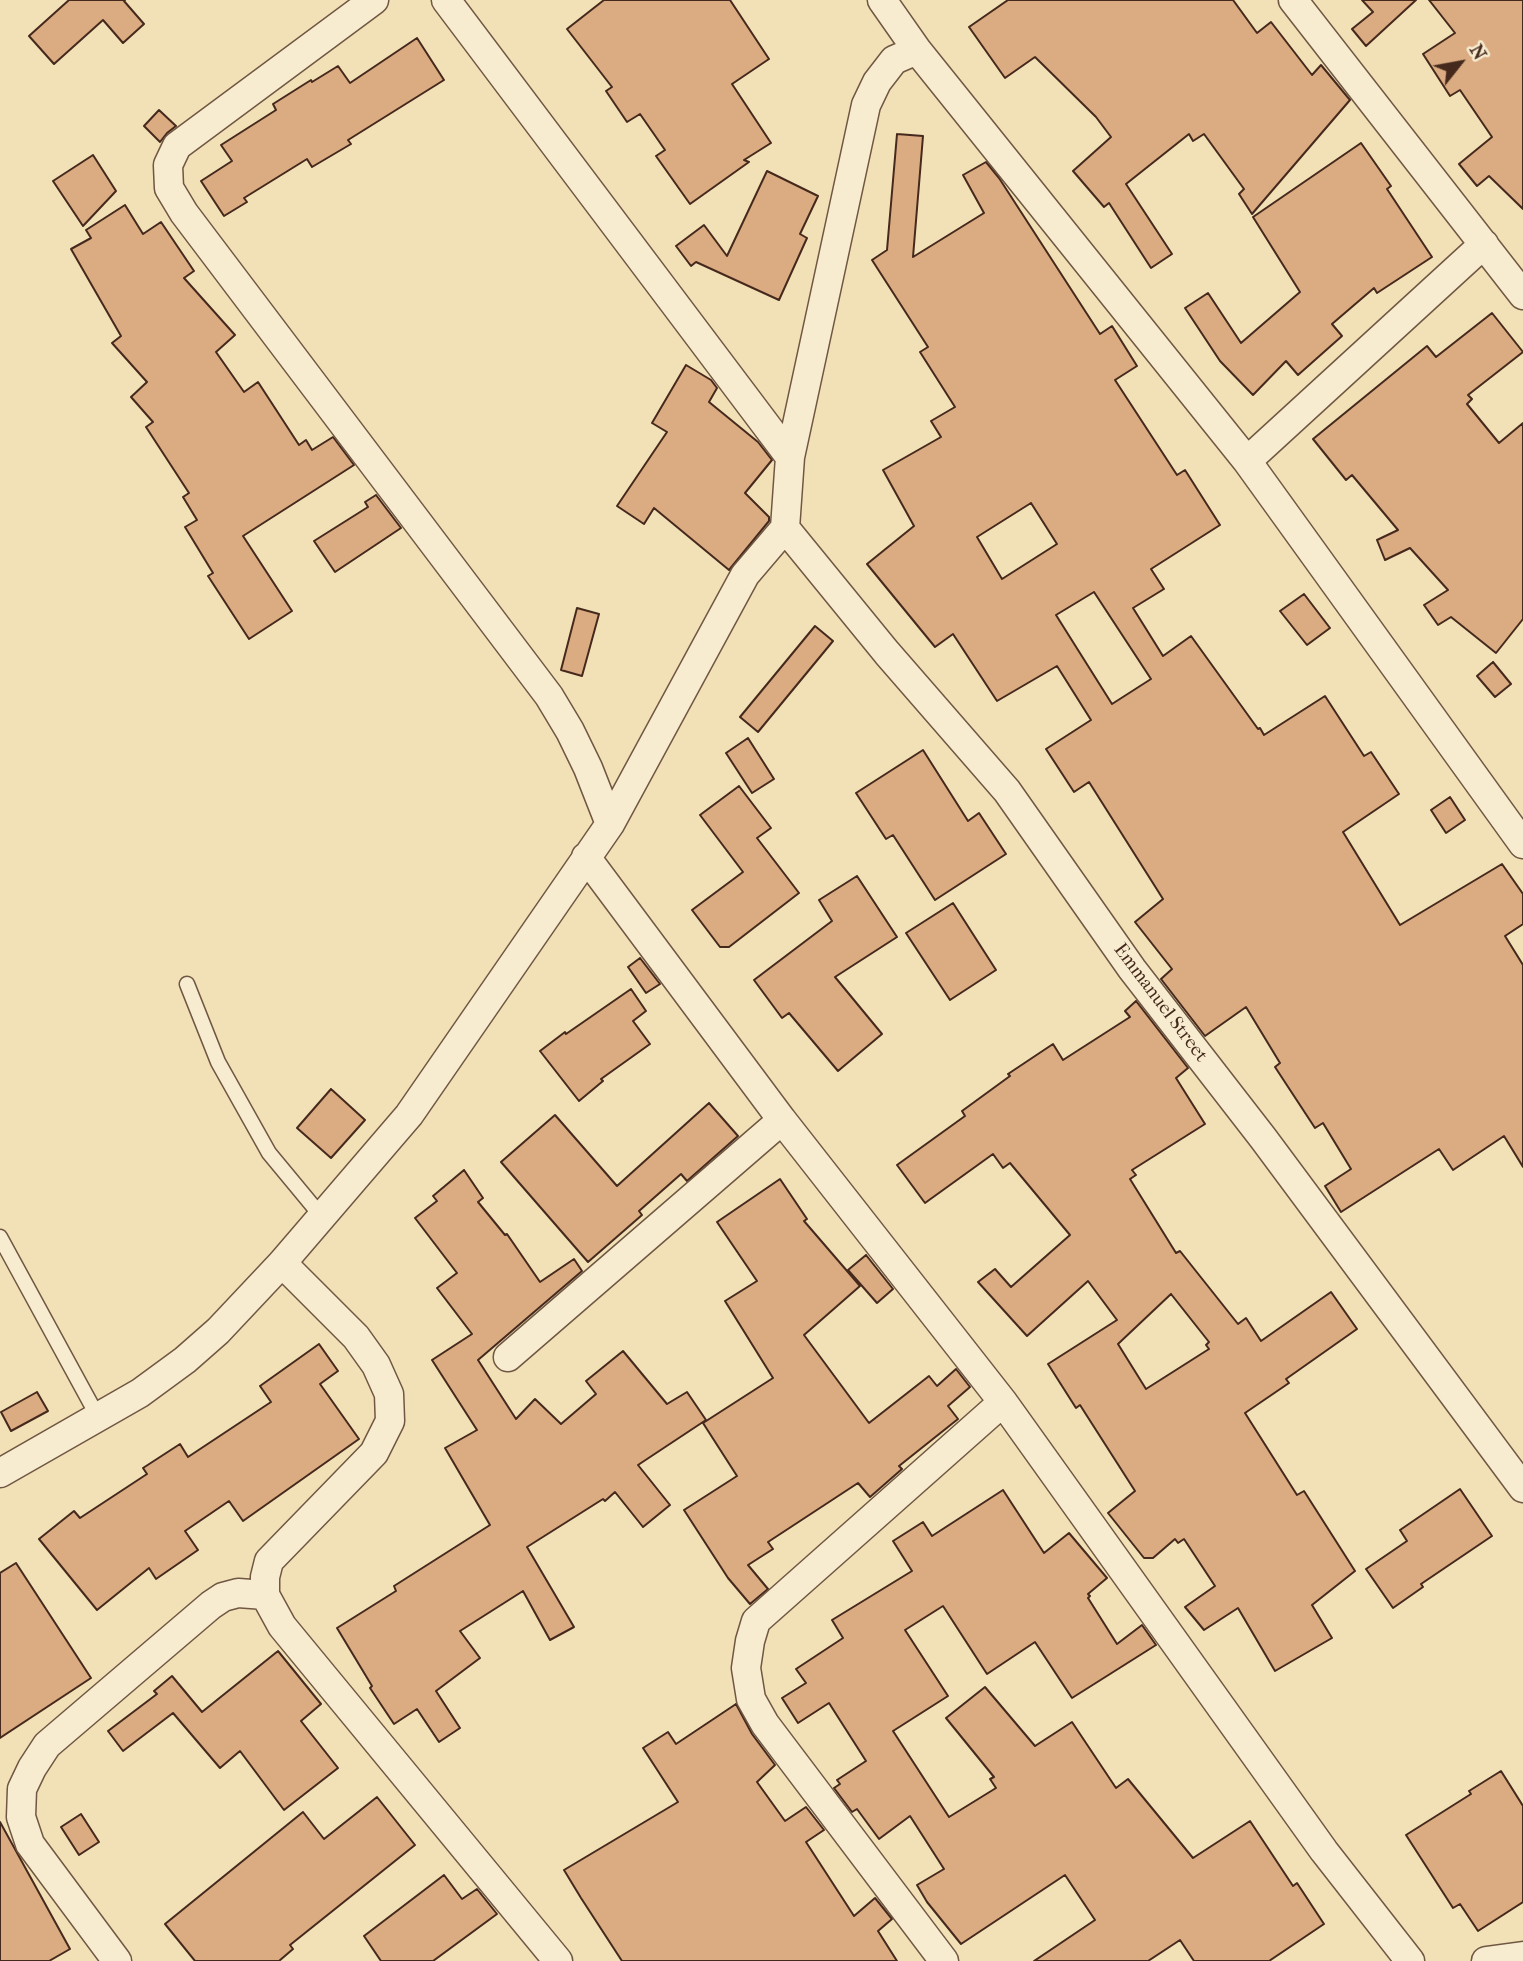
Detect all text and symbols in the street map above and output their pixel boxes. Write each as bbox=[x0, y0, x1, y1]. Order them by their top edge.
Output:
north arrow bbox=[1425, 28, 1495, 98]
text: N bbox=[1465, 40, 1491, 64]
street label: Emmanuel Street bbox=[1108, 939, 1212, 1067]

